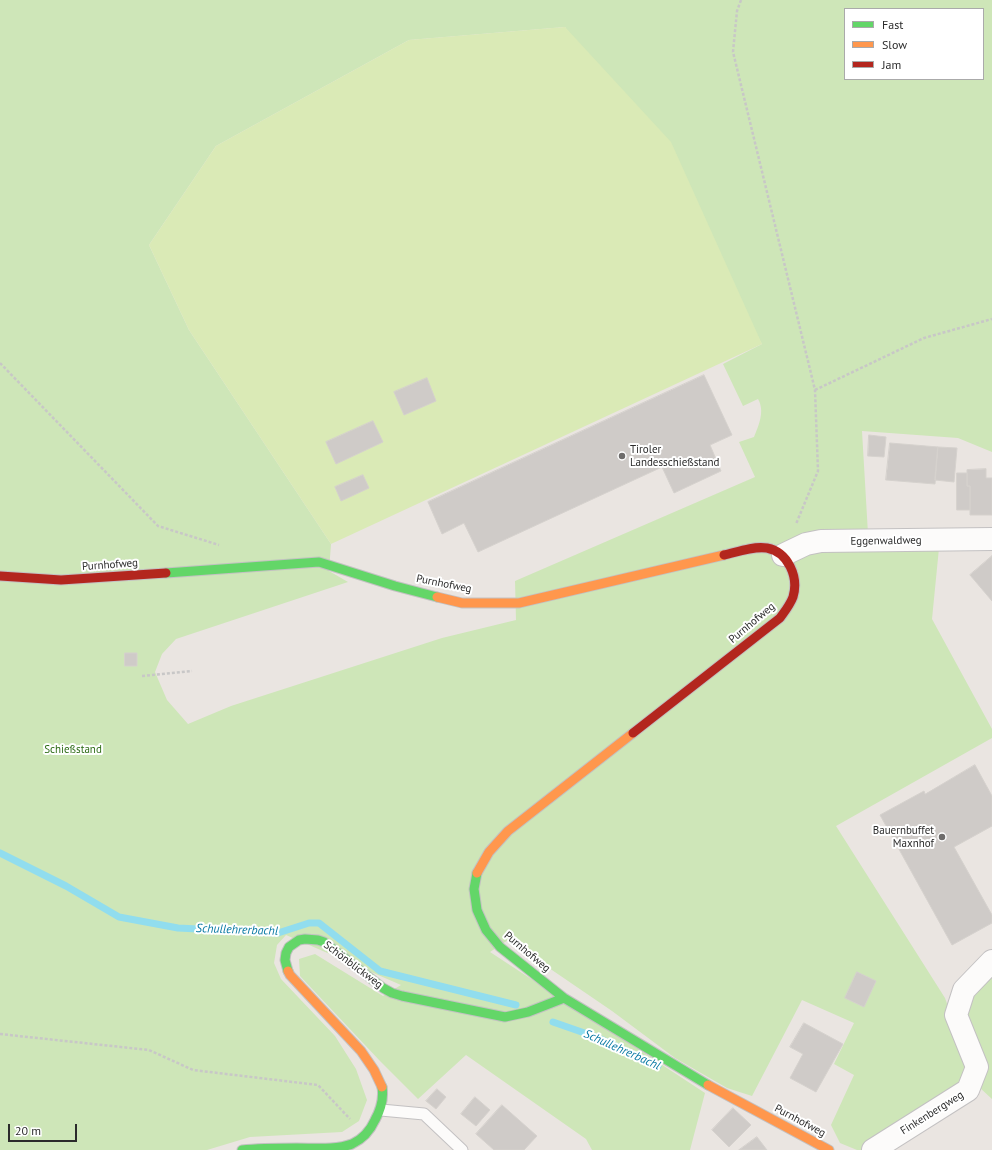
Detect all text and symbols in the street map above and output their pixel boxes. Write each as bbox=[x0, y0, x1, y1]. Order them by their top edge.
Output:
legend bbox=[844, 8, 984, 80]
text: Fast bbox=[882, 17, 903, 32]
text: Slow bbox=[882, 37, 907, 52]
text: Jam bbox=[882, 57, 901, 72]
place label: Tiroler Landesschießstand bbox=[630, 443, 719, 469]
marker: Tiroler Landesschießstand bbox=[617, 451, 627, 461]
street label: Eggenwaldweg bbox=[850, 534, 922, 548]
street label: Purnhofweg bbox=[82, 556, 138, 574]
street label: Purnhofweg bbox=[415, 572, 473, 596]
street label: Purnhofweg bbox=[726, 600, 778, 646]
park label: Schießstand bbox=[44, 743, 102, 757]
place label: Bauernbuffet Maxnhof bbox=[873, 824, 934, 850]
marker: Bauernbuffet Maxnhof bbox=[937, 832, 947, 842]
water label: Schullehrerbachl bbox=[196, 921, 278, 939]
street label: Purnhofweg bbox=[501, 929, 553, 975]
street label: Schönblickweg bbox=[321, 939, 385, 991]
water label: Schullehrerbachl bbox=[582, 1027, 662, 1073]
street label: Finkenbergweg bbox=[898, 1088, 966, 1138]
street label: Purnhofweg bbox=[772, 1102, 828, 1140]
scale bar bbox=[10, 1116, 79, 1142]
text: 20 m bbox=[15, 1123, 41, 1138]

